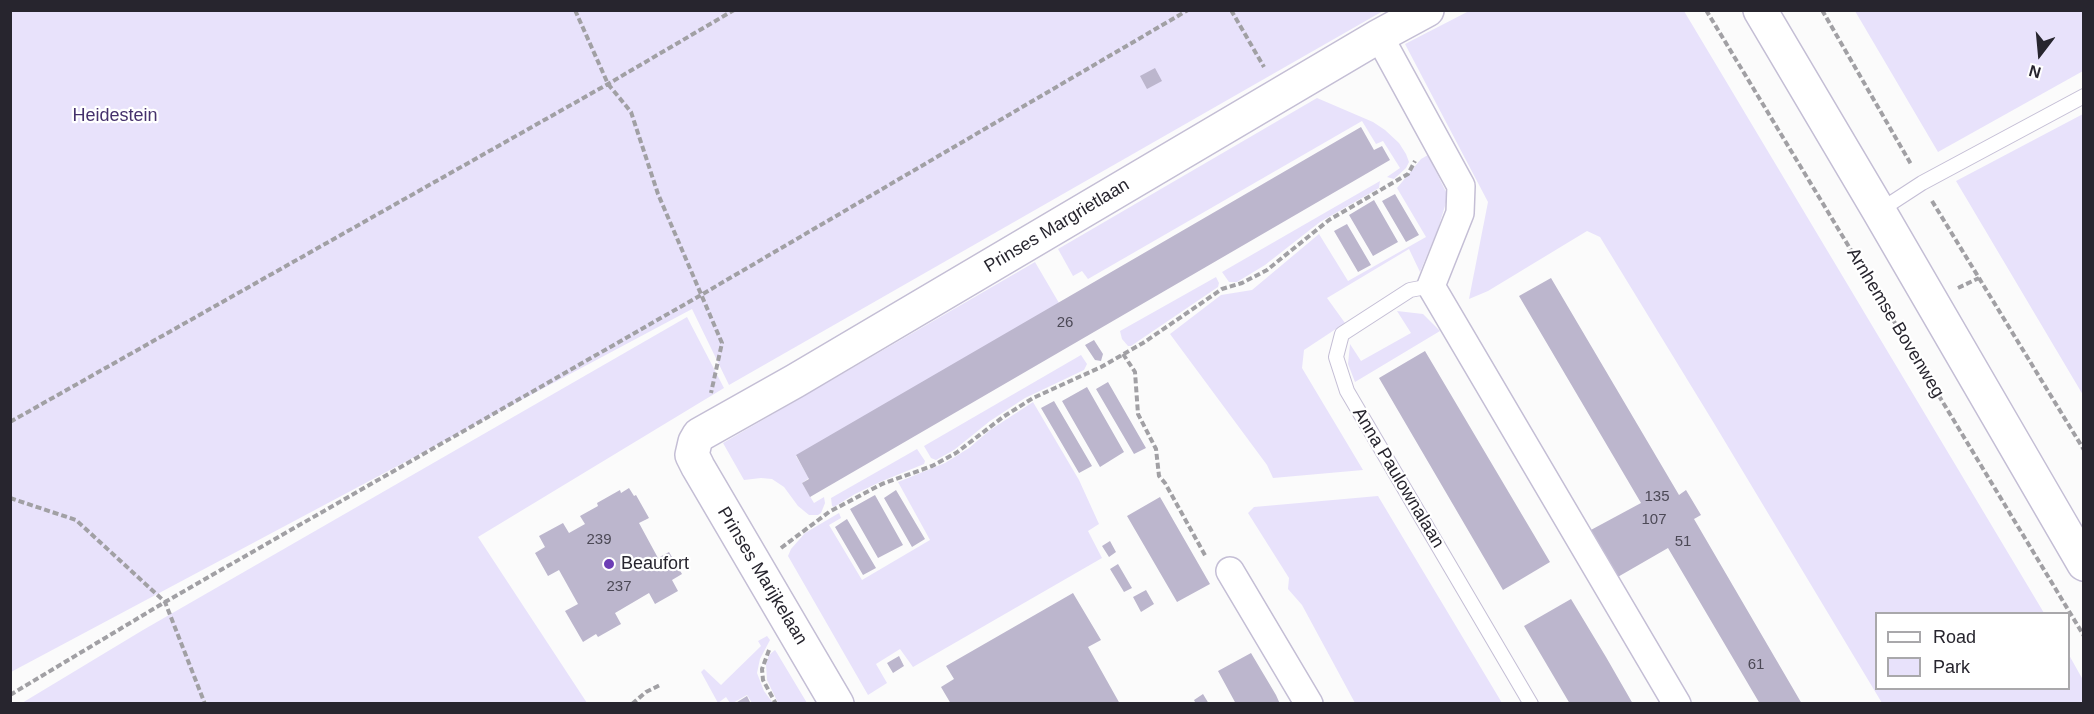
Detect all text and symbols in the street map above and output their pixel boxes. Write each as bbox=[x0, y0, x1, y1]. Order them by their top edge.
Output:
north arrow bbox=[2010, 24, 2070, 84]
text: N bbox=[2027, 62, 2043, 82]
park label: Heidestein bbox=[72, 105, 158, 127]
street label: Prinses Margrietlaan bbox=[981, 174, 1133, 278]
street label: Arnhemse Bovenweg bbox=[1842, 244, 1948, 402]
house number: 26 bbox=[1057, 314, 1073, 332]
street label: Anna Paulownalaan bbox=[1348, 404, 1448, 552]
house number: 135 bbox=[1644, 488, 1670, 506]
street label: Prinses Marijkelaan bbox=[712, 503, 812, 649]
house number: 107 bbox=[1641, 511, 1667, 529]
house number: 239 bbox=[586, 531, 612, 549]
house number: 51 bbox=[1675, 533, 1691, 551]
place label: Beaufort bbox=[621, 553, 689, 575]
marker: Beaufort bbox=[602, 557, 616, 571]
house number: 237 bbox=[606, 578, 632, 596]
legend bbox=[1875, 612, 2070, 690]
text: Road bbox=[1933, 627, 1976, 647]
house number: 61 bbox=[1748, 656, 1764, 674]
text: Park bbox=[1933, 657, 1970, 677]

